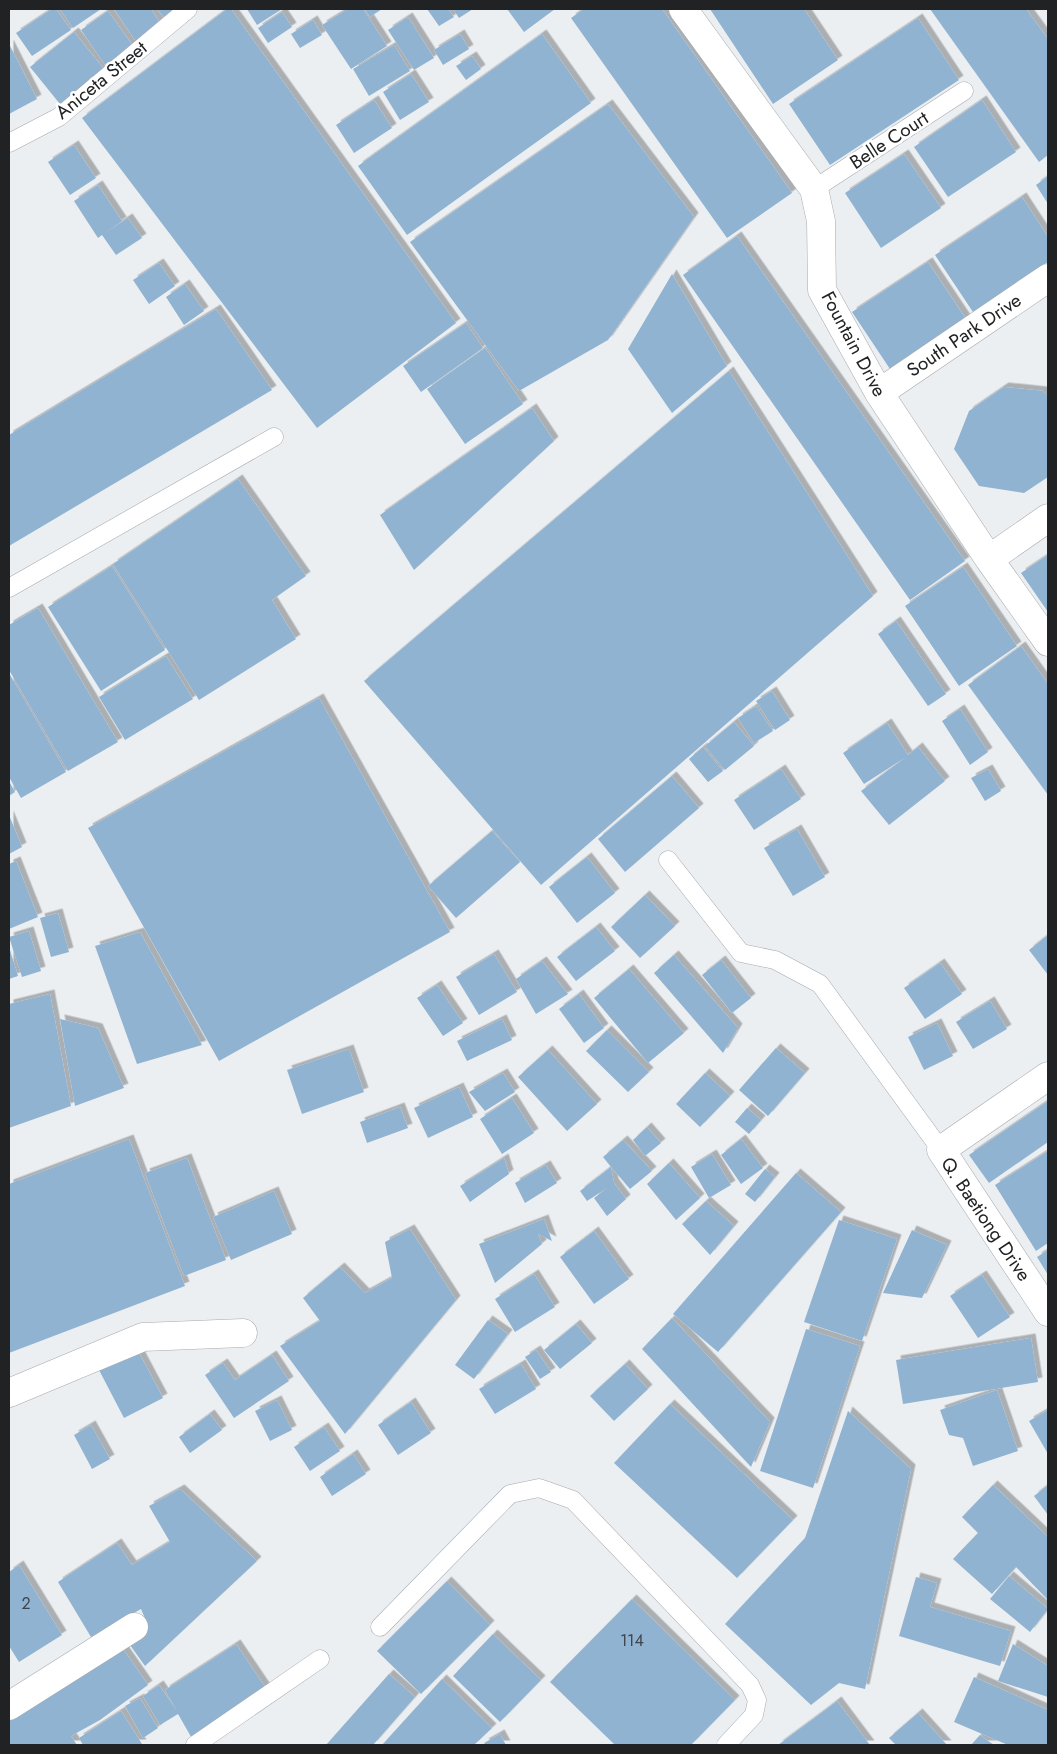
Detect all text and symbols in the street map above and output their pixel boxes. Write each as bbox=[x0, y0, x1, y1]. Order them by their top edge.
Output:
street label: Aniceta Street bbox=[49, 34, 153, 125]
street label: Belle Court bbox=[844, 104, 934, 176]
street label: Fountain Drive bbox=[815, 287, 893, 402]
street label: South Park Drive bbox=[901, 287, 1027, 383]
street label: Q. Baetiong Drive bbox=[934, 1152, 1038, 1287]
house number: 2 bbox=[21, 1592, 31, 1615]
house number: 114 bbox=[620, 1629, 644, 1652]

